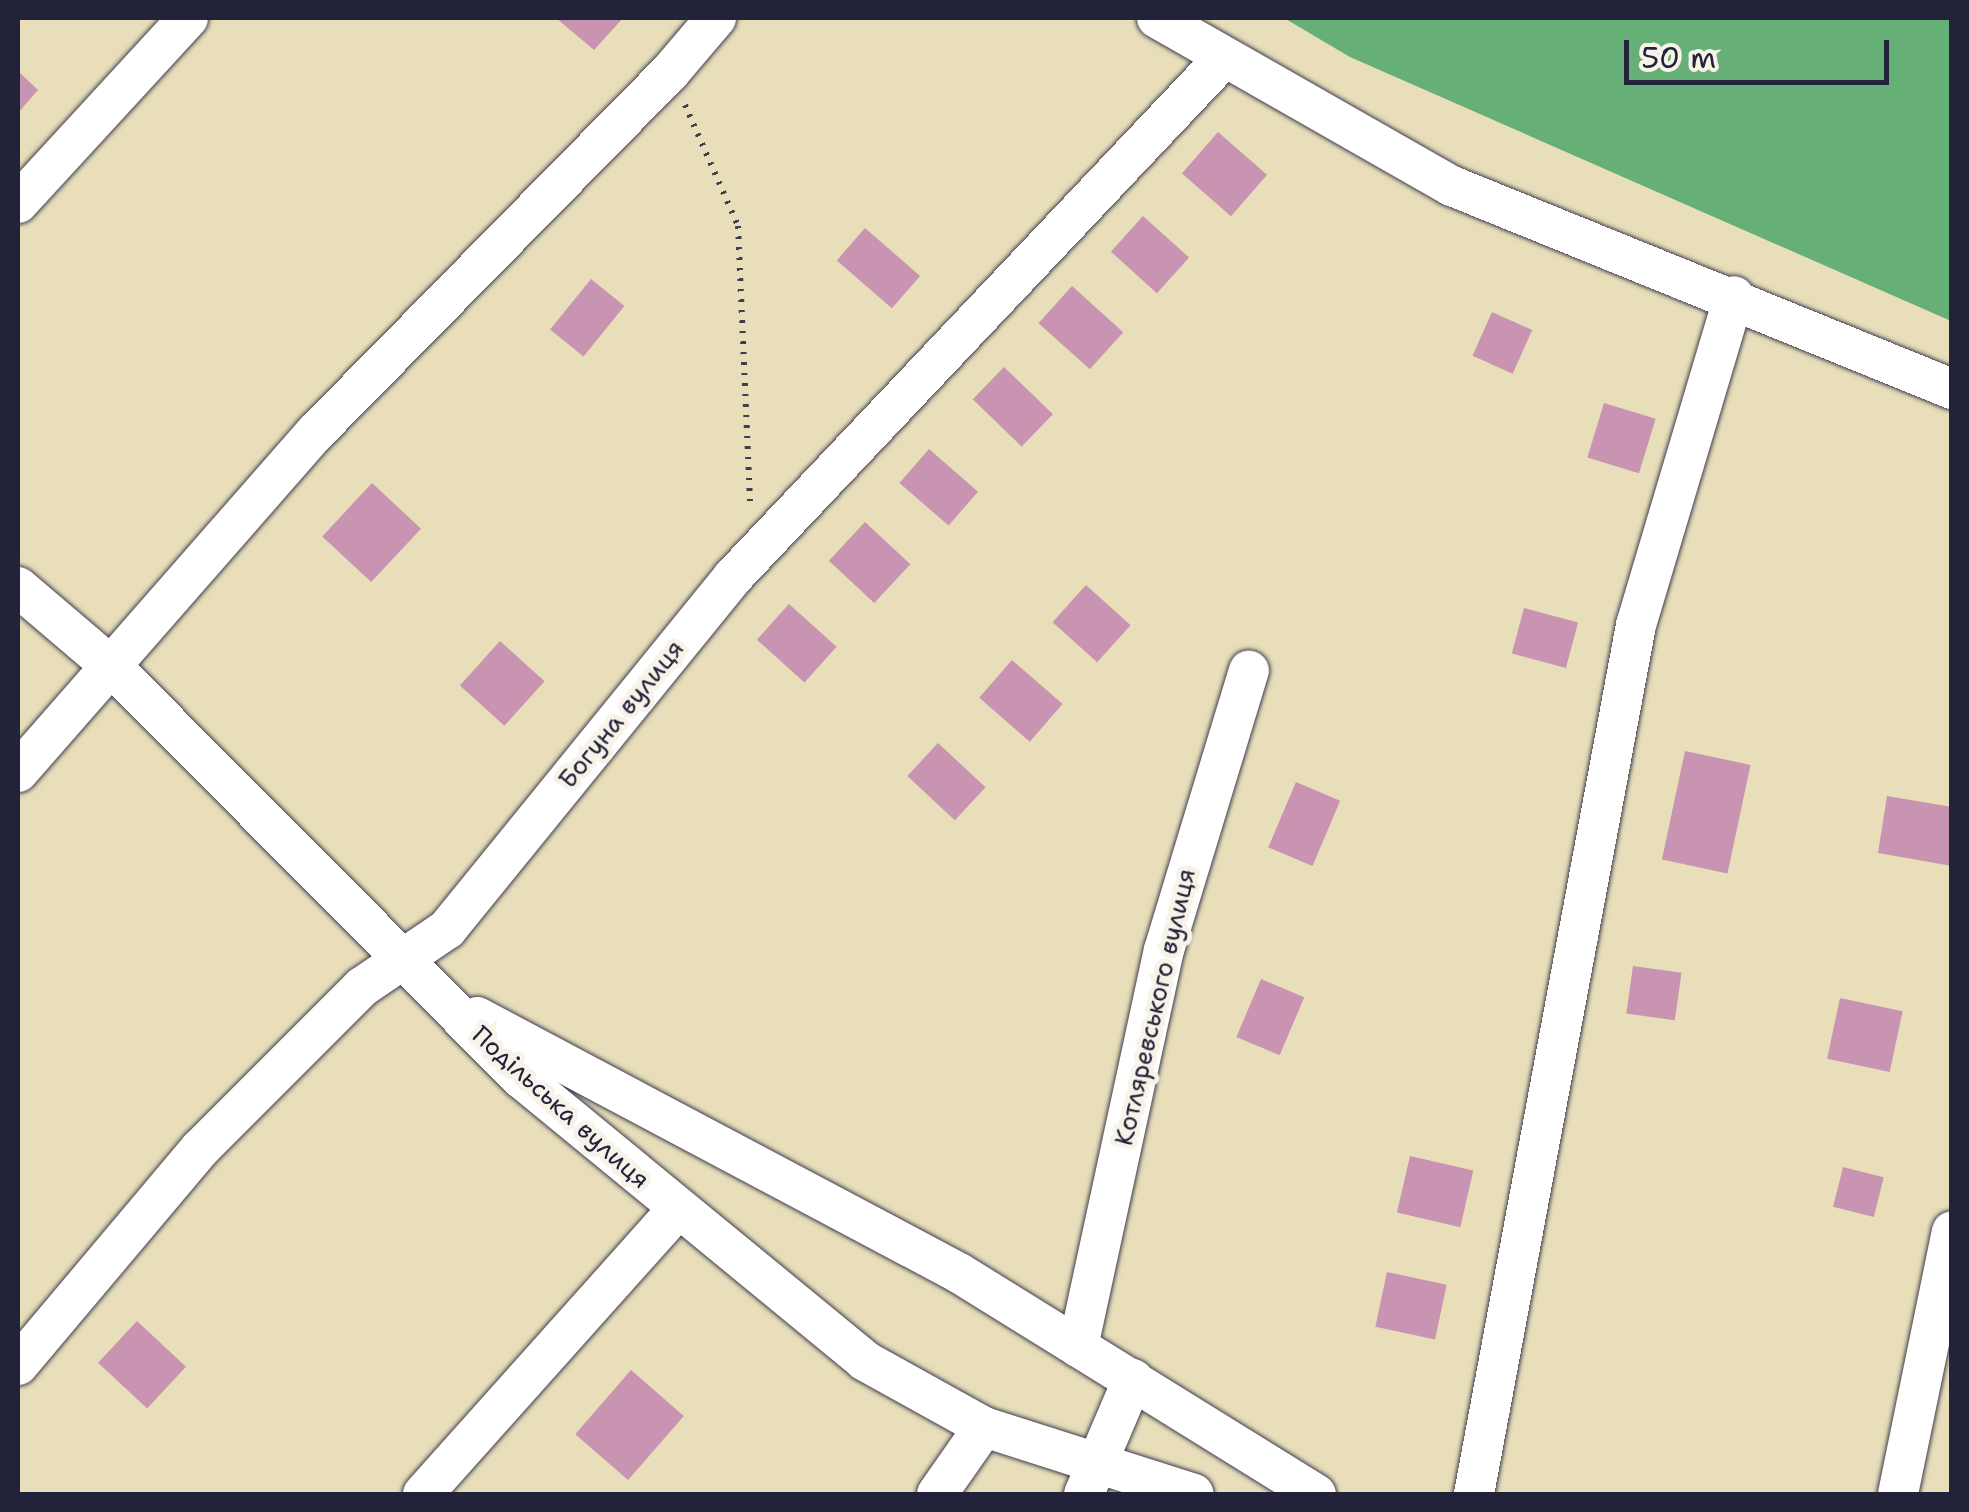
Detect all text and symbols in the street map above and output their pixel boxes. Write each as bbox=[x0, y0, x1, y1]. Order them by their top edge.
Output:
scale bar bbox=[1629, 20, 1894, 82]
text: 50 m bbox=[1641, 37, 1716, 78]
street label: Богуна вулиця bbox=[552, 634, 690, 794]
street label: Котляревського вулиця bbox=[1109, 866, 1201, 1148]
street label: Подільська вулиця bbox=[466, 1019, 656, 1195]

